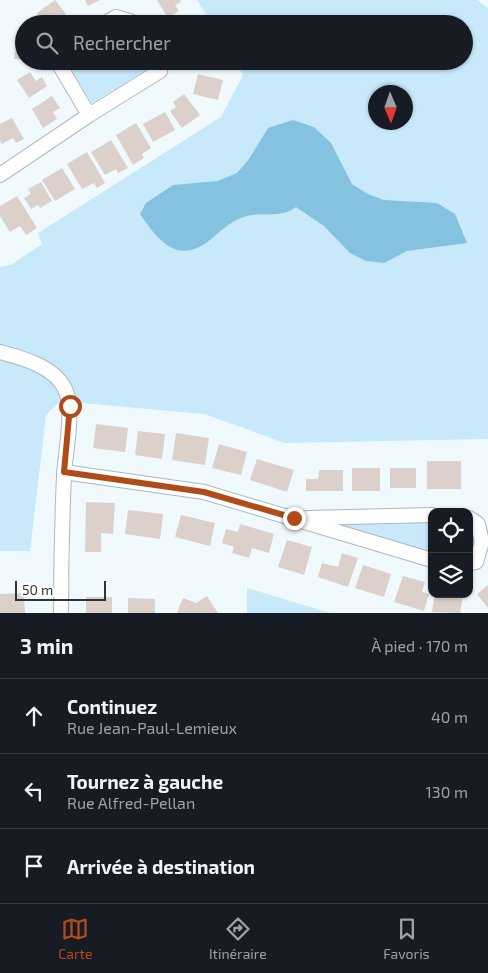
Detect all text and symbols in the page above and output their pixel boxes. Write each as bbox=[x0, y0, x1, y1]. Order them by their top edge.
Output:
search box bbox=[15, 15, 473, 70]
icon: search bbox=[33, 29, 61, 57]
text: Rechercher bbox=[73, 31, 171, 54]
north arrow bbox=[368, 85, 413, 130]
route start bbox=[59, 395, 82, 418]
route end bbox=[283, 507, 306, 530]
map controls bbox=[428, 508, 473, 598]
button: locate bbox=[428, 508, 473, 553]
button: layers bbox=[428, 553, 473, 598]
scale bar bbox=[15, 578, 106, 601]
text: 50 m bbox=[22, 581, 53, 598]
text: 3 min bbox=[20, 633, 73, 658]
text: À pied · 170 m bbox=[371, 636, 468, 655]
text: Continuez bbox=[67, 695, 157, 718]
icon: ahead bbox=[20, 702, 48, 730]
text: 40 m bbox=[431, 707, 468, 726]
text: Rue Jean-Paul-Lemieux bbox=[67, 718, 237, 737]
text: Tournez à gauche bbox=[67, 770, 223, 793]
icon: left bbox=[20, 777, 48, 805]
text: 130 m bbox=[426, 782, 468, 801]
text: Rue Alfred-Pellan bbox=[67, 793, 195, 812]
icon: arrive bbox=[20, 852, 48, 880]
text: Arrivée à destination bbox=[67, 855, 255, 878]
tab: Carte bbox=[58, 915, 92, 962]
tab: Itinéraire bbox=[209, 915, 267, 962]
tab: Favoris bbox=[383, 915, 430, 962]

